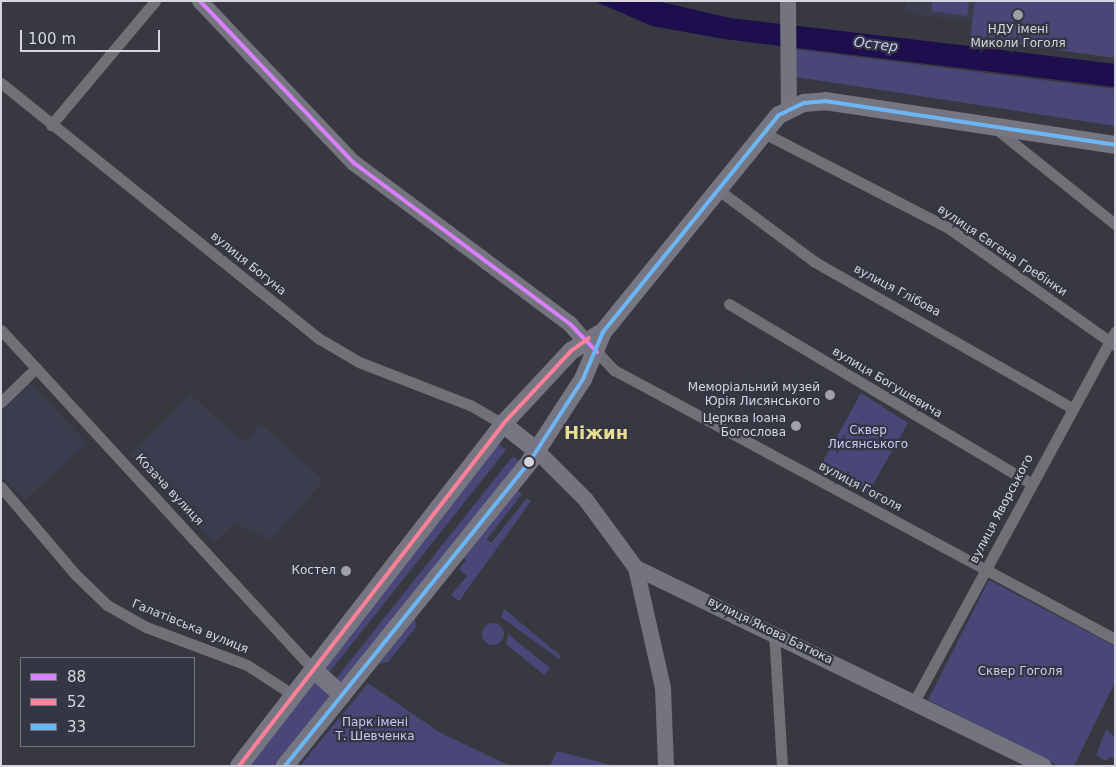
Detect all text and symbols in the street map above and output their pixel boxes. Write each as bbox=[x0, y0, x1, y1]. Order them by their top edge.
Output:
marker: НДУ імені Миколи Гоголя bbox=[1012, 9, 1024, 21]
scale bar bbox=[22, 20, 162, 52]
place label: НДУ імені Миколи Гоголя bbox=[970, 23, 1066, 51]
text: 100 m bbox=[28, 30, 76, 48]
water label: Остер bbox=[853, 33, 899, 55]
street label: вулиця Євгена Гребінки bbox=[935, 202, 1069, 300]
street label: вулиця Богуна bbox=[207, 229, 289, 299]
street label: вулиця Глібова bbox=[851, 262, 943, 320]
street label: вулиця Богушевича bbox=[830, 345, 944, 421]
place label: Меморіальний музей Юрія Лисянського bbox=[688, 381, 820, 409]
marker: Меморіальний музей Юрія Лисянського bbox=[824, 389, 836, 401]
place label: Церква Іоана Богослова bbox=[703, 412, 786, 440]
marker: Церква Іоана Богослова bbox=[790, 420, 802, 432]
district label: Ніжин bbox=[564, 422, 628, 444]
park label: Сквер Лисянського bbox=[828, 424, 908, 452]
street label: Козача вулиця bbox=[132, 451, 206, 529]
street label: вулиця Яворського bbox=[967, 452, 1037, 566]
unlabelled marker bbox=[524, 457, 534, 467]
street label: вулиця Гоголя bbox=[816, 459, 904, 515]
place label: Костел bbox=[291, 564, 336, 578]
marker: Костел bbox=[340, 565, 352, 577]
street label: вулиця Якова Батюка bbox=[705, 594, 835, 668]
street label: Галатівська вулиця bbox=[130, 597, 250, 657]
legend bbox=[20, 657, 195, 747]
park label: Сквер Гоголя bbox=[978, 665, 1062, 679]
text: 88 bbox=[67, 668, 86, 686]
text: 52 bbox=[67, 693, 86, 711]
park label: Парк імені Т. Шевченка bbox=[335, 716, 415, 744]
text: 33 bbox=[67, 718, 86, 736]

